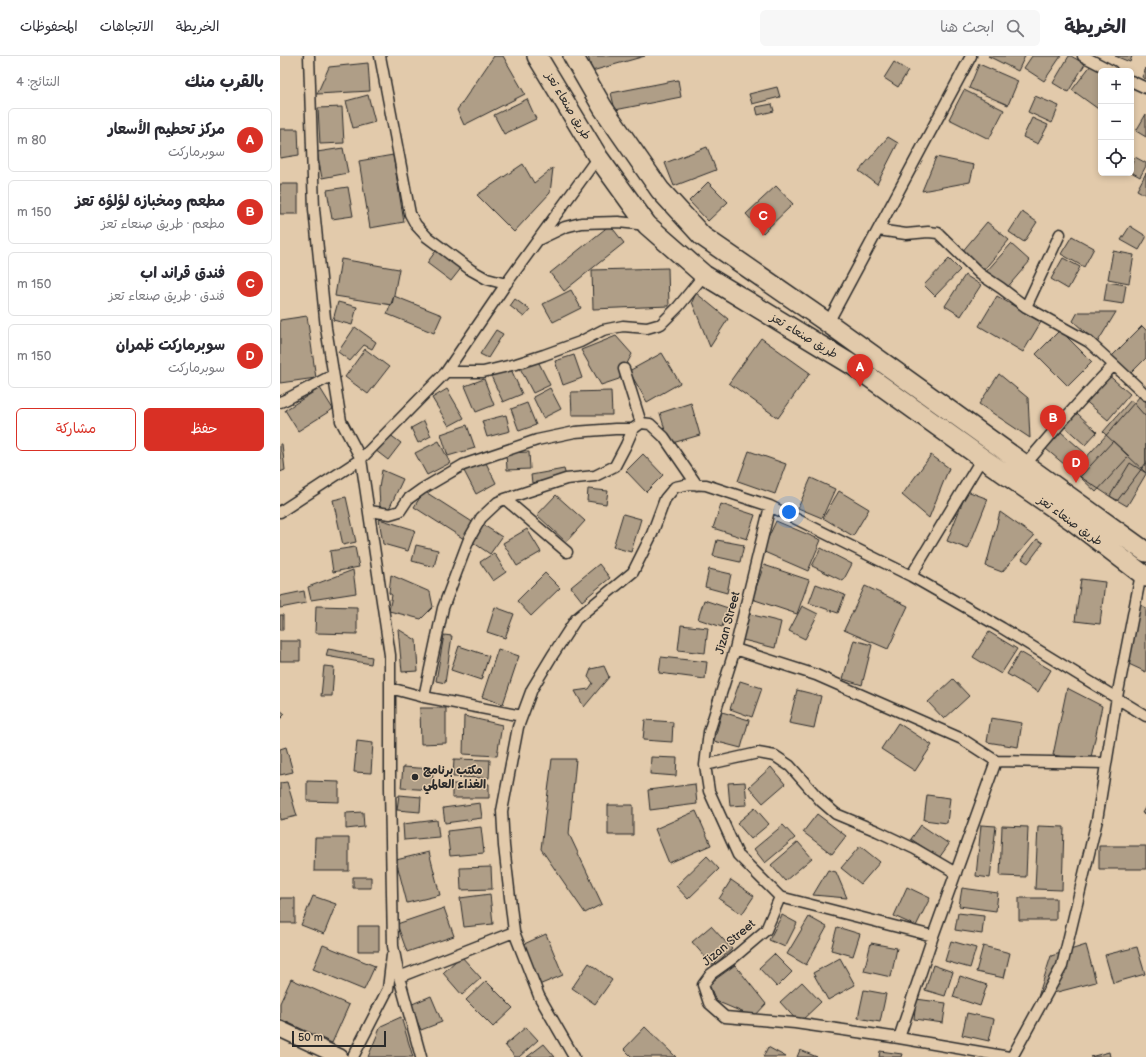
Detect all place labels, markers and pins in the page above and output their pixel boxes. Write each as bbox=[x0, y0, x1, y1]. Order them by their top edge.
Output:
pin: C bbox=[750, 203, 776, 236]
pin: A bbox=[847, 354, 873, 387]
pin: B bbox=[1040, 405, 1066, 438]
pin: D bbox=[1063, 450, 1089, 483]
place label: مكتب برنامج الغذاء العالمي bbox=[423, 763, 486, 795]
marker: مكتب برنامج الغذاء العالمي bbox=[410, 772, 420, 782]

